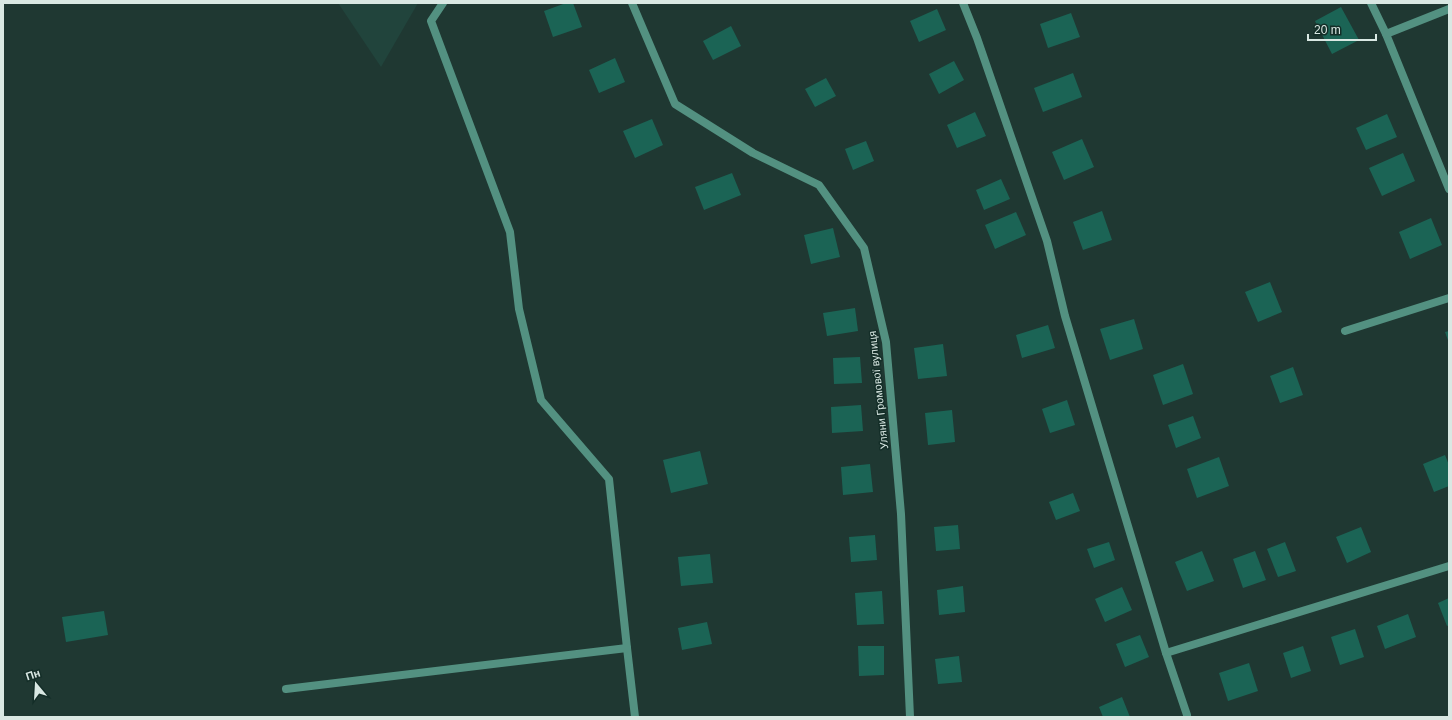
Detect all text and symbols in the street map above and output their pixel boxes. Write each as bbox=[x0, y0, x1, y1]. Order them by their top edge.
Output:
scale bar bbox=[1308, 16, 1376, 42]
text: 20 m bbox=[1314, 23, 1341, 37]
street label: Уляни Громової вулиця bbox=[866, 330, 890, 450]
north arrow bbox=[16, 664, 56, 704]
text: Пн bbox=[24, 667, 42, 682]

